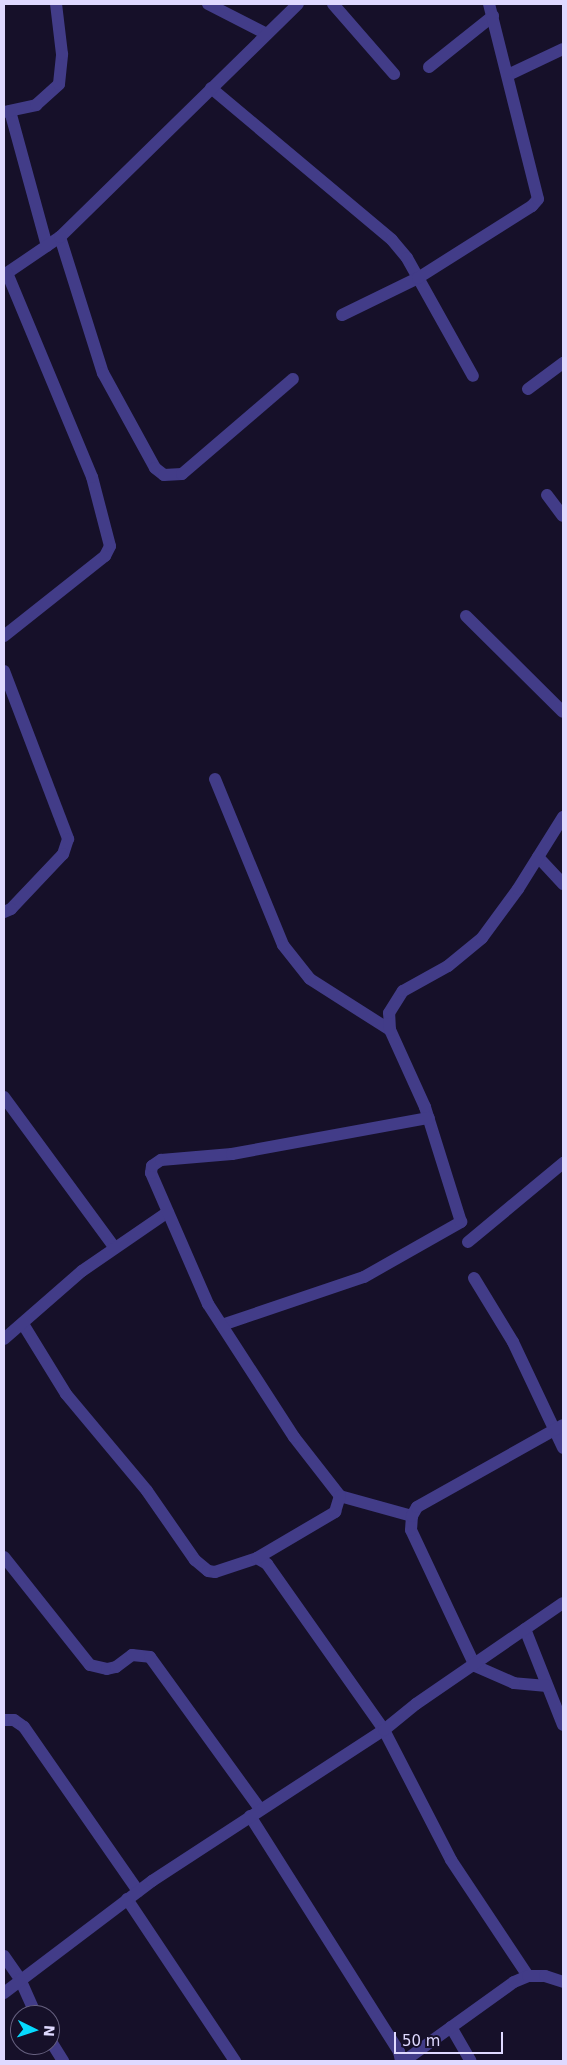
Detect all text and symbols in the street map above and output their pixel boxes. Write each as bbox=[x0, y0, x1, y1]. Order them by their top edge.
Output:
north arrow bbox=[10, 2005, 60, 2055]
scale bar bbox=[397, 2022, 506, 2054]
text: N bbox=[41, 2025, 57, 2037]
text: 50 m bbox=[402, 2032, 440, 2050]

